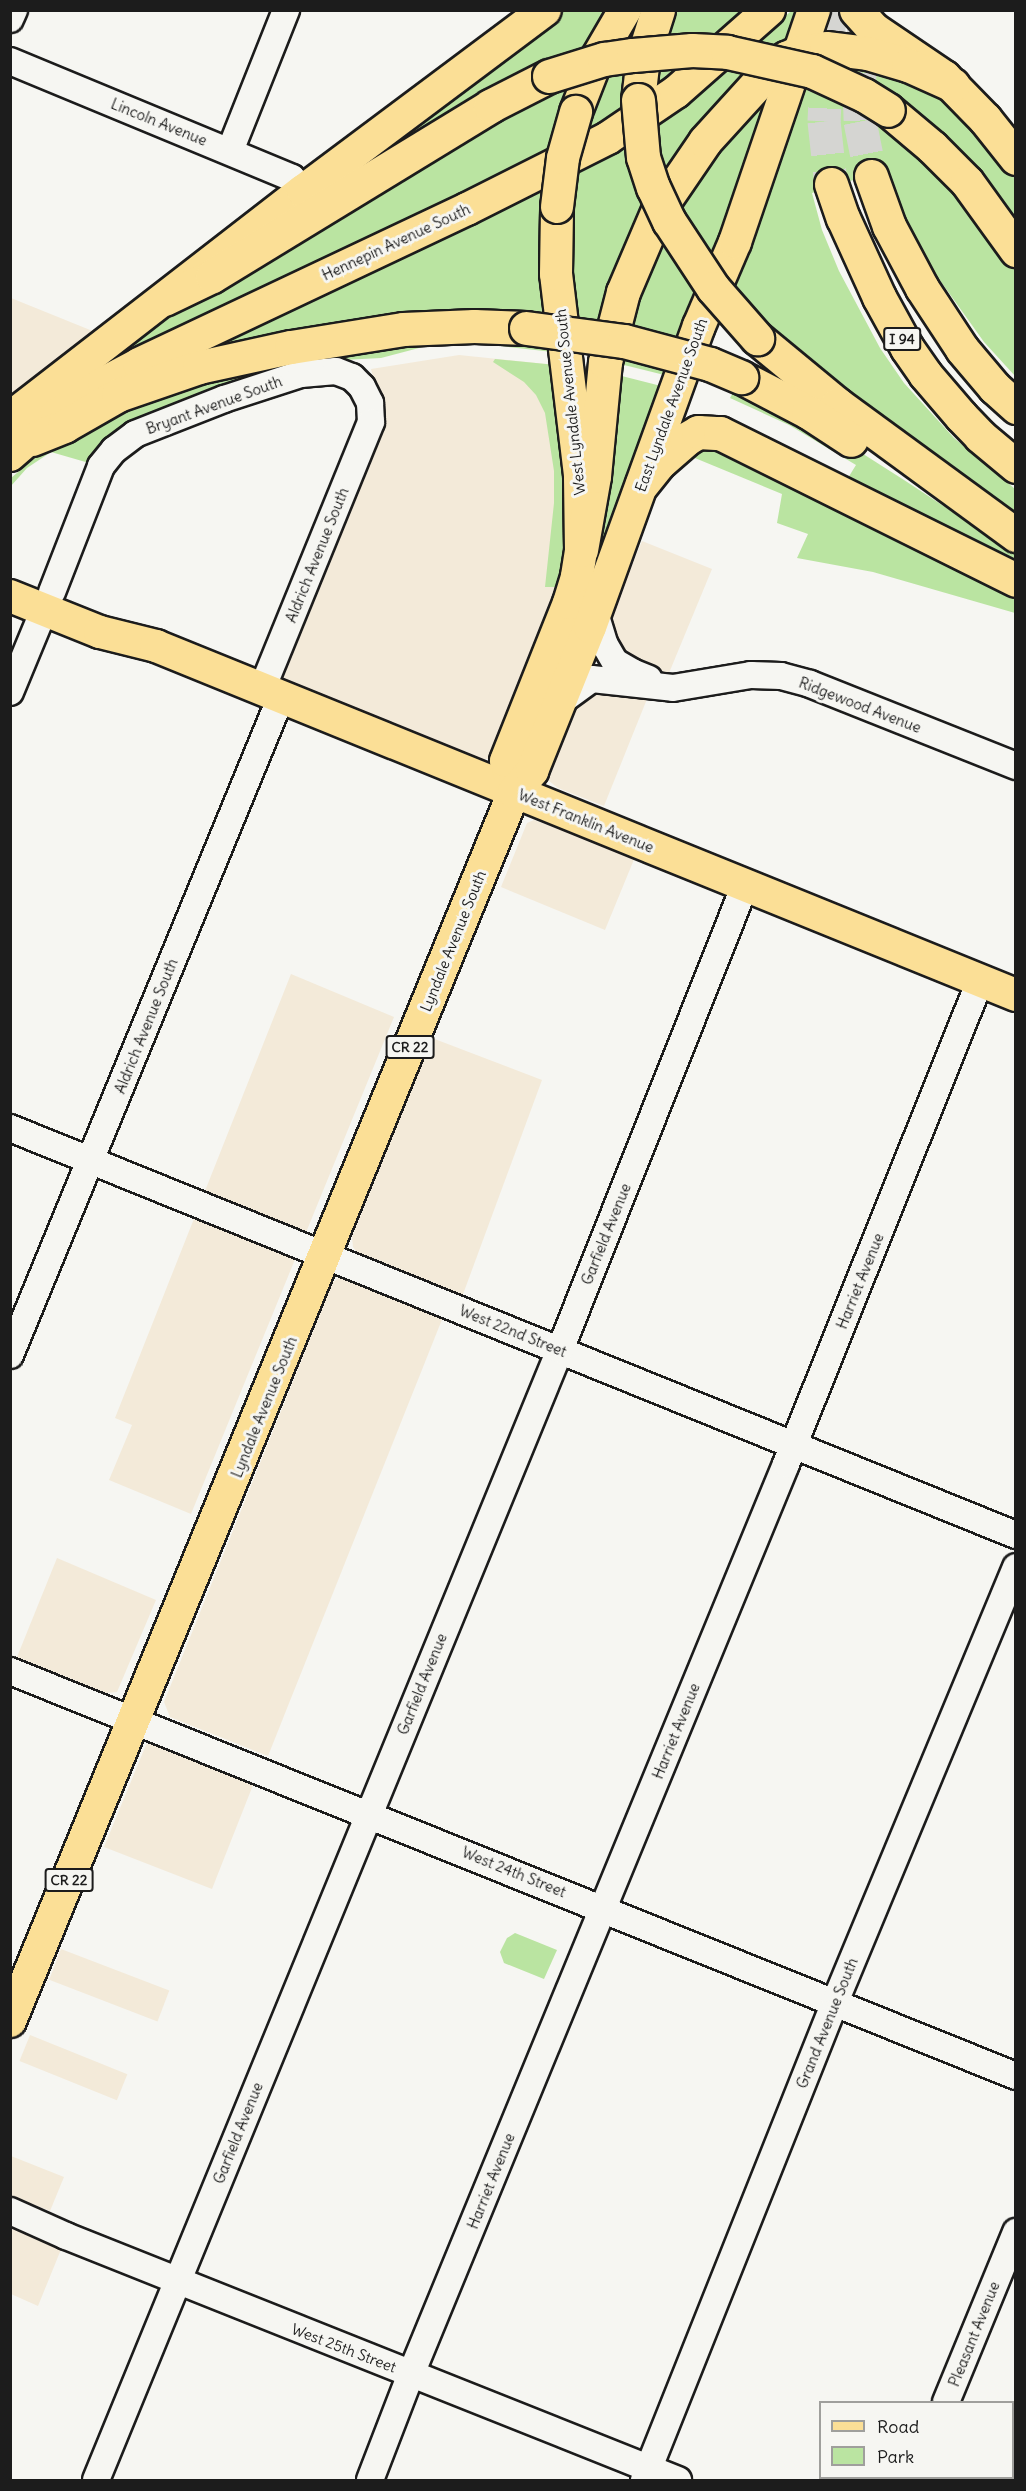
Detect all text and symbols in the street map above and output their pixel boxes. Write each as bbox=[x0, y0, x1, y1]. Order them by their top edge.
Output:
street label: Lincoln Avenue bbox=[108, 95, 210, 149]
street label: Hennepin Avenue South bbox=[319, 200, 473, 284]
street label: West Lyndale Avenue South bbox=[551, 308, 589, 496]
street label: East Lyndale Avenue South bbox=[631, 316, 711, 494]
road number: I 94 bbox=[882, 328, 922, 350]
street label: Bryant Avenue South bbox=[144, 372, 284, 438]
street label: Aldrich Avenue South bbox=[282, 485, 352, 625]
street label: Ridgewood Avenue bbox=[796, 673, 924, 737]
street label: West Franklin Avenue bbox=[516, 786, 656, 856]
street label: Lyndale Avenue South bbox=[416, 868, 490, 1014]
street label: Aldrich Avenue South bbox=[111, 956, 181, 1096]
road number: CR 22 bbox=[384, 1036, 436, 1058]
street label: Garfield Avenue bbox=[577, 1181, 635, 1287]
street label: Harriet Avenue bbox=[833, 1230, 887, 1332]
street label: West 22nd Street bbox=[457, 1301, 569, 1361]
street label: Lyndale Avenue South bbox=[227, 1334, 301, 1480]
street label: Garfield Avenue bbox=[393, 1631, 451, 1737]
street label: Harriet Avenue bbox=[649, 1680, 703, 1782]
street label: West 24th Street bbox=[459, 1843, 569, 1901]
road number: CR 22 bbox=[44, 1869, 94, 1891]
street label: Grand Avenue South bbox=[793, 1955, 861, 2091]
street label: Garfield Avenue bbox=[209, 2080, 267, 2186]
street label: Harriet Avenue bbox=[464, 2130, 518, 2232]
street label: Pleasant Avenue bbox=[945, 2279, 1003, 2389]
street label: West 25th Street bbox=[289, 2320, 399, 2376]
legend bbox=[819, 2401, 1014, 2479]
text: Road bbox=[877, 2415, 919, 2438]
text: Park bbox=[877, 2445, 914, 2468]

